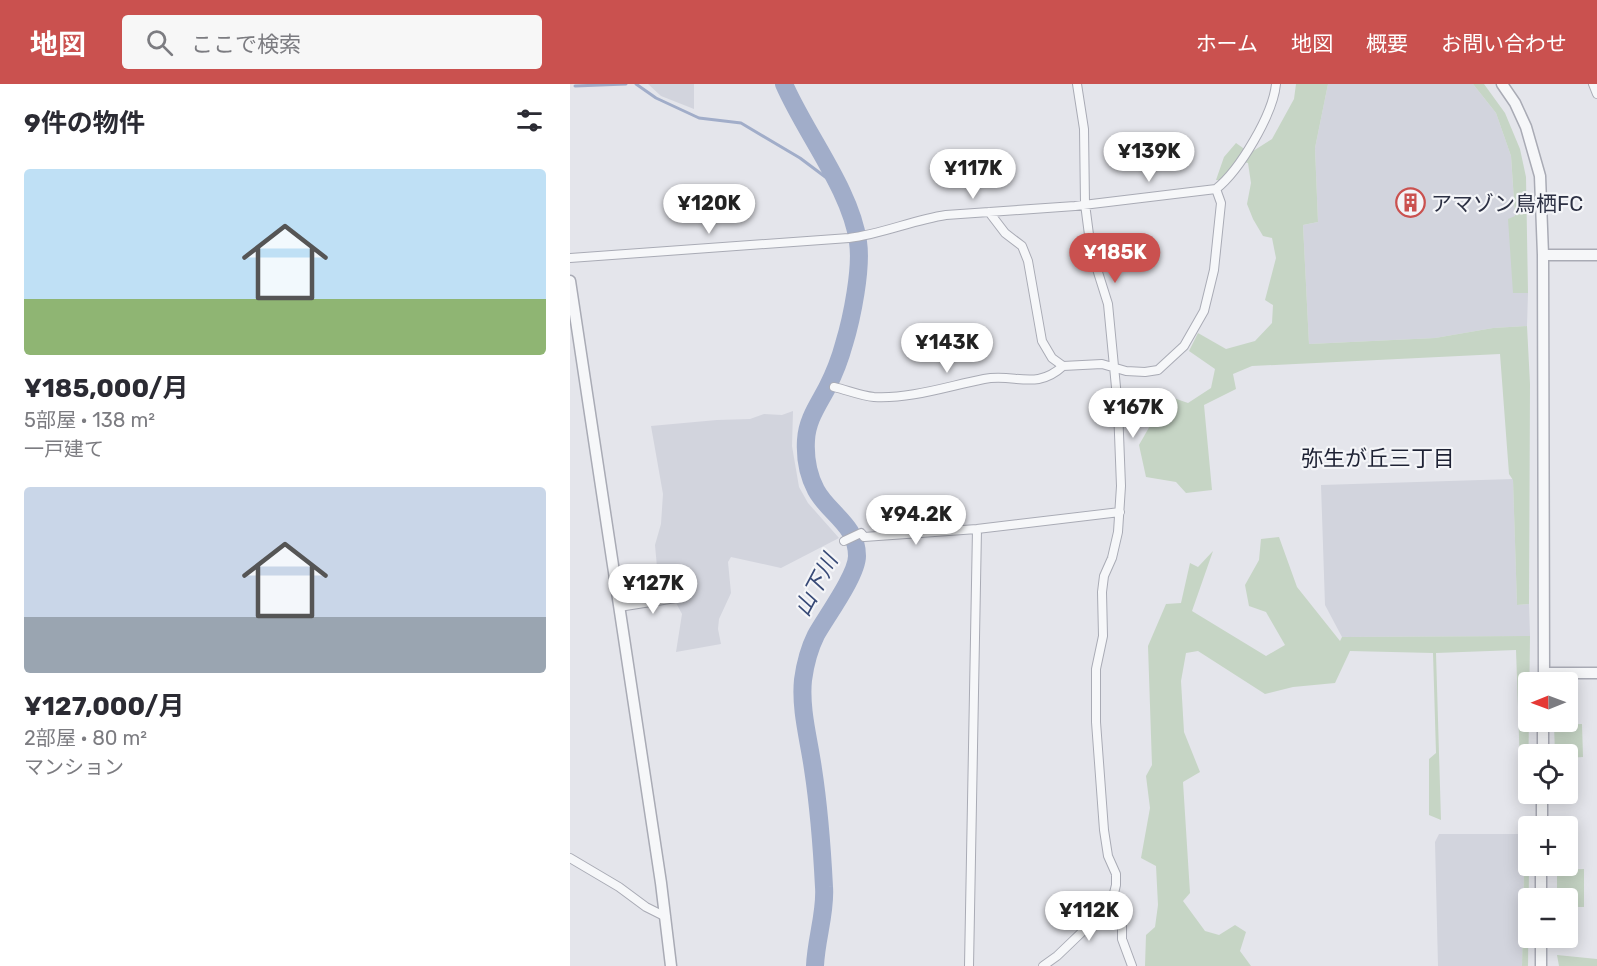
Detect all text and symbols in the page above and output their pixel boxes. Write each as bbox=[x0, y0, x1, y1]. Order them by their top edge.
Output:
search box bbox=[122, 15, 542, 69]
icon: search bbox=[143, 26, 176, 59]
text: 地図 bbox=[30, 28, 86, 61]
text: ここで検索 bbox=[191, 31, 301, 58]
text: ホーム bbox=[1196, 31, 1258, 56]
text: 地図 bbox=[1291, 31, 1333, 56]
text: 概要 bbox=[1366, 31, 1408, 56]
text: お問い合わせ bbox=[1441, 31, 1567, 56]
icon: filters bbox=[513, 104, 546, 137]
text: 9件の物件 bbox=[24, 108, 145, 139]
pin: ¥139K bbox=[1107, 132, 1191, 183]
text: ¥139K bbox=[1118, 139, 1180, 163]
pin: ¥117K bbox=[931, 149, 1015, 200]
text: ¥117K bbox=[944, 156, 1002, 180]
pin: ¥120K bbox=[667, 184, 751, 235]
building icon: アマゾン鳥栖FC bbox=[1394, 187, 1426, 219]
text: ¥120K bbox=[677, 191, 741, 215]
place label: アマゾン鳥栖FC bbox=[1431, 191, 1583, 216]
icon: home bbox=[231, 208, 339, 316]
pin: ¥185K bbox=[1073, 233, 1157, 284]
text: ¥185K bbox=[1083, 240, 1147, 264]
pin: ¥143K bbox=[905, 323, 989, 374]
text: ¥143K bbox=[915, 330, 979, 354]
text: ¥185,000/月 bbox=[24, 373, 188, 404]
pin: ¥167K bbox=[1091, 388, 1175, 439]
text: ¥167K bbox=[1103, 395, 1163, 419]
text: 5部屋 · 138 m² bbox=[24, 408, 155, 432]
text: 一戸建て bbox=[24, 437, 104, 461]
district label: 弥生が丘三丁目 bbox=[1301, 445, 1455, 472]
pin: ¥94.2K bbox=[867, 495, 965, 546]
text: ¥94.2K bbox=[880, 502, 952, 526]
icon: home bbox=[231, 526, 339, 634]
water label: 山下川 bbox=[789, 548, 844, 620]
pin: ¥127K bbox=[611, 564, 695, 615]
text: ¥127K bbox=[622, 571, 684, 595]
north arrow bbox=[1518, 672, 1578, 732]
map controls bbox=[1518, 672, 1578, 948]
text: ¥127,000/月 bbox=[24, 691, 184, 722]
text: 2部屋 · 80 m² bbox=[24, 726, 147, 750]
button: locate bbox=[1518, 744, 1578, 804]
text: マンション bbox=[24, 755, 124, 779]
button: + bbox=[1518, 816, 1578, 876]
button: − bbox=[1518, 888, 1578, 948]
pin: ¥112K bbox=[1047, 891, 1131, 942]
text: ¥112K bbox=[1059, 898, 1119, 922]

